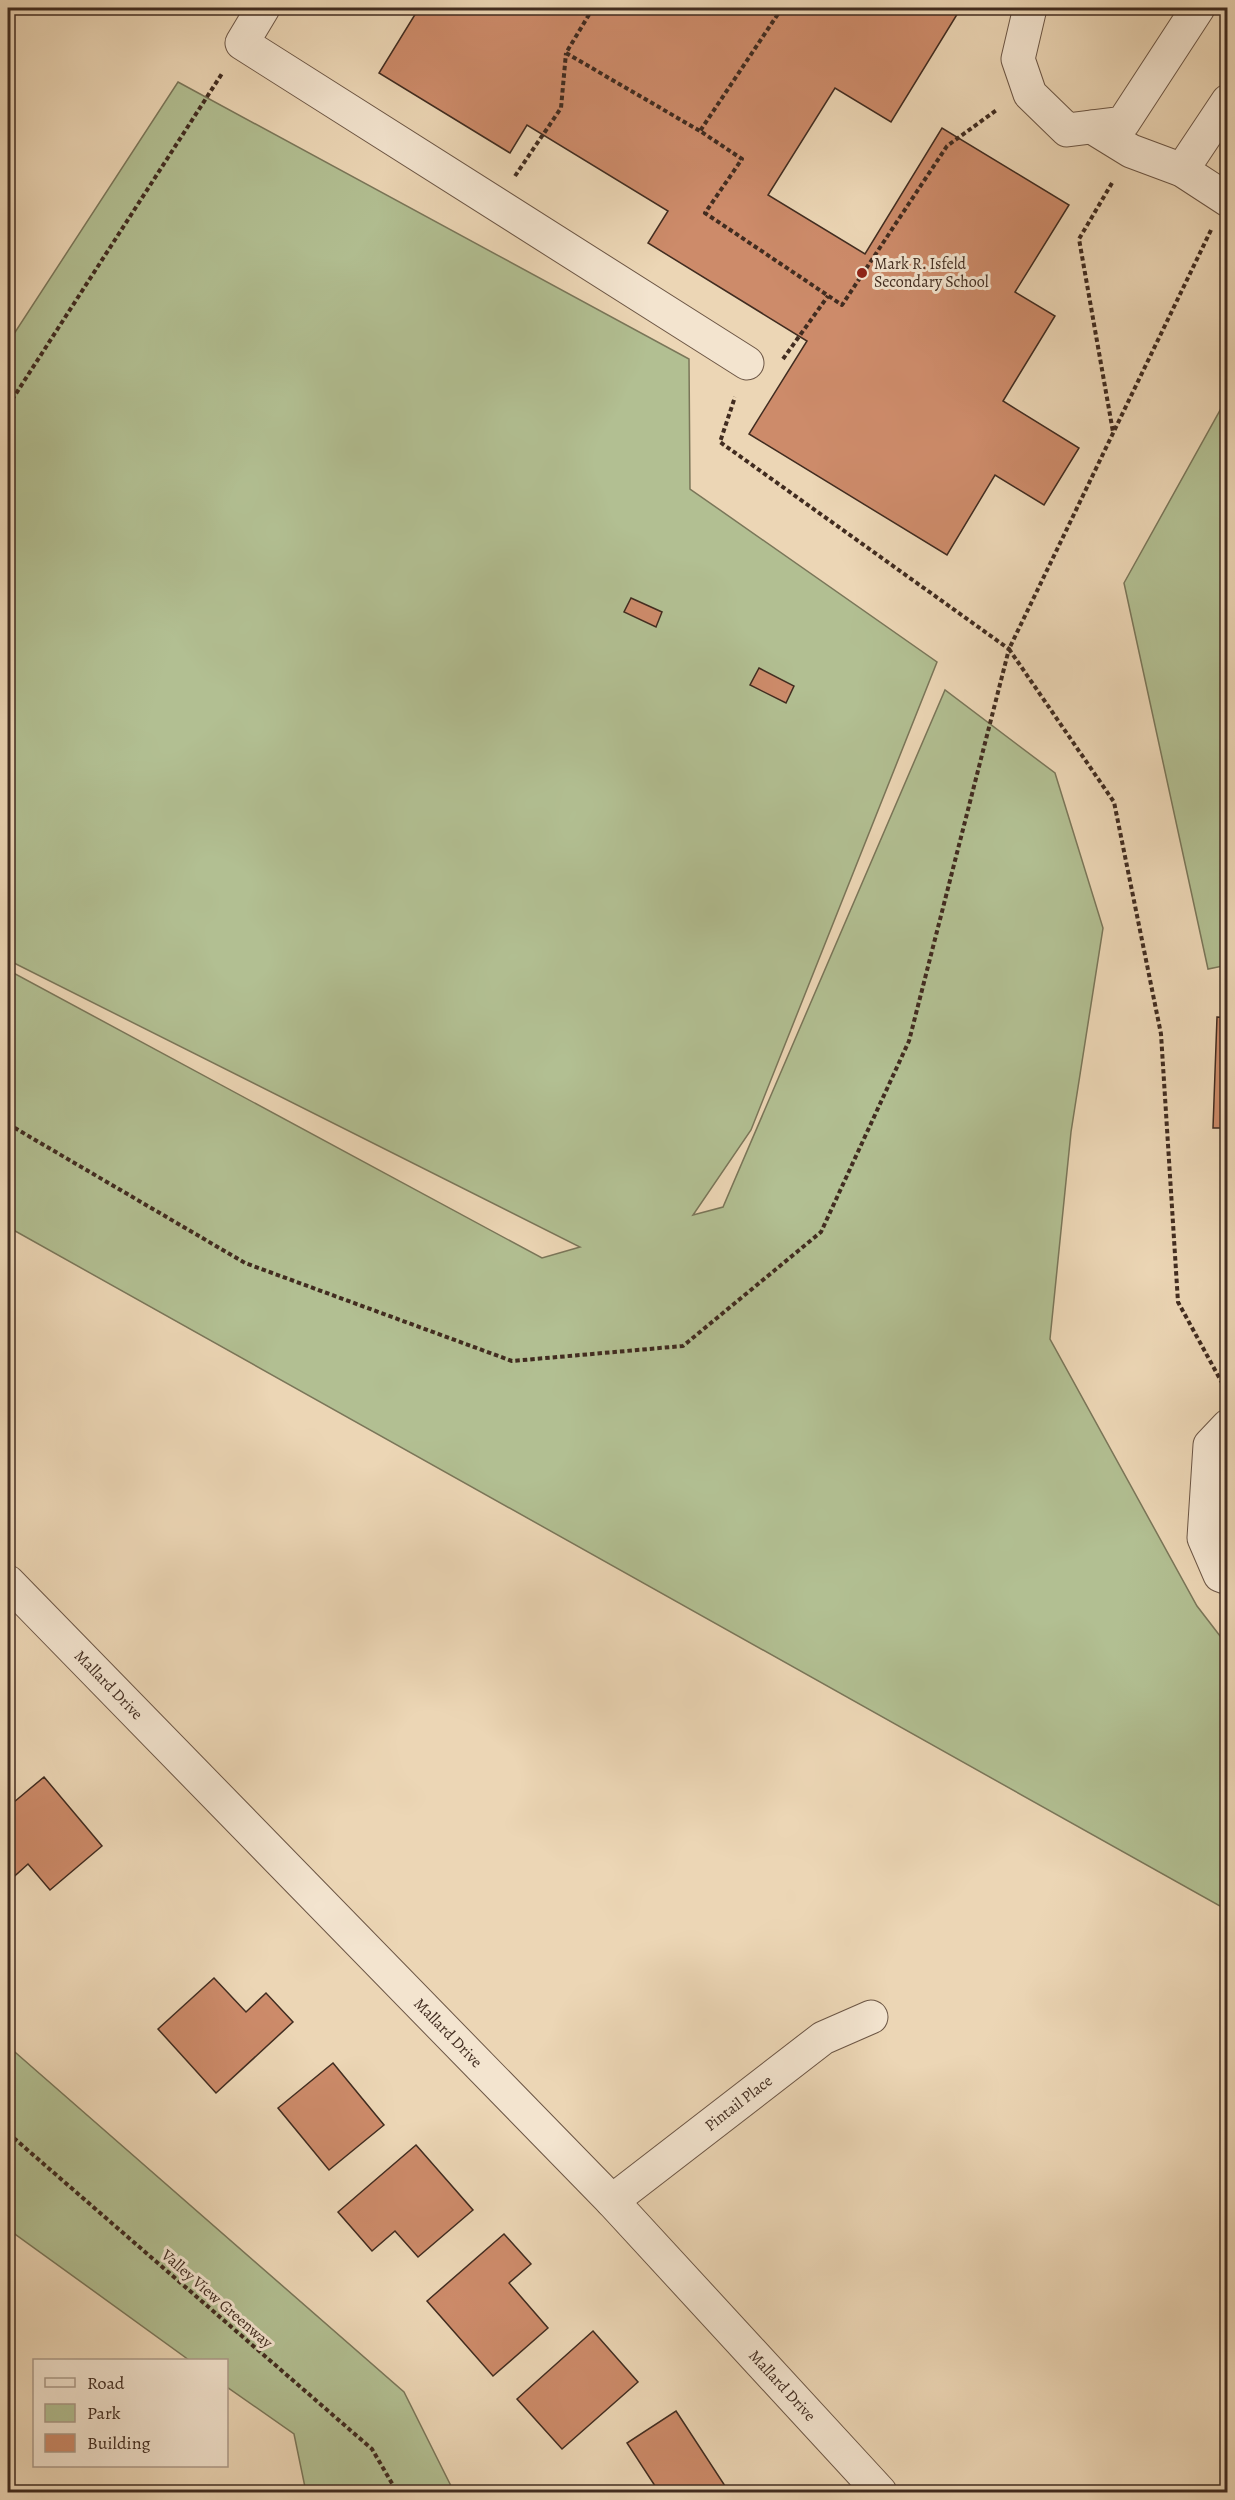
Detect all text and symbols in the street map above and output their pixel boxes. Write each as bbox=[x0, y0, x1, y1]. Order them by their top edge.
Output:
place label: Mark R. Isfeld Secondary School bbox=[874, 253, 989, 293]
marker: Mark R. Isfeld Secondary School bbox=[855, 266, 869, 280]
street label: Mallard Drive bbox=[69, 1645, 148, 1725]
street label: Mallard Drive bbox=[409, 1993, 487, 2073]
street label: Pintail Place bbox=[700, 2070, 777, 2136]
street label: Valley View Greenway bbox=[156, 2244, 278, 2354]
street label: Mallard Drive bbox=[744, 2345, 821, 2426]
legend bbox=[33, 2359, 228, 2467]
text: Road bbox=[87, 2371, 125, 2395]
text: Park bbox=[87, 2401, 121, 2425]
text: Building bbox=[87, 2431, 151, 2455]

